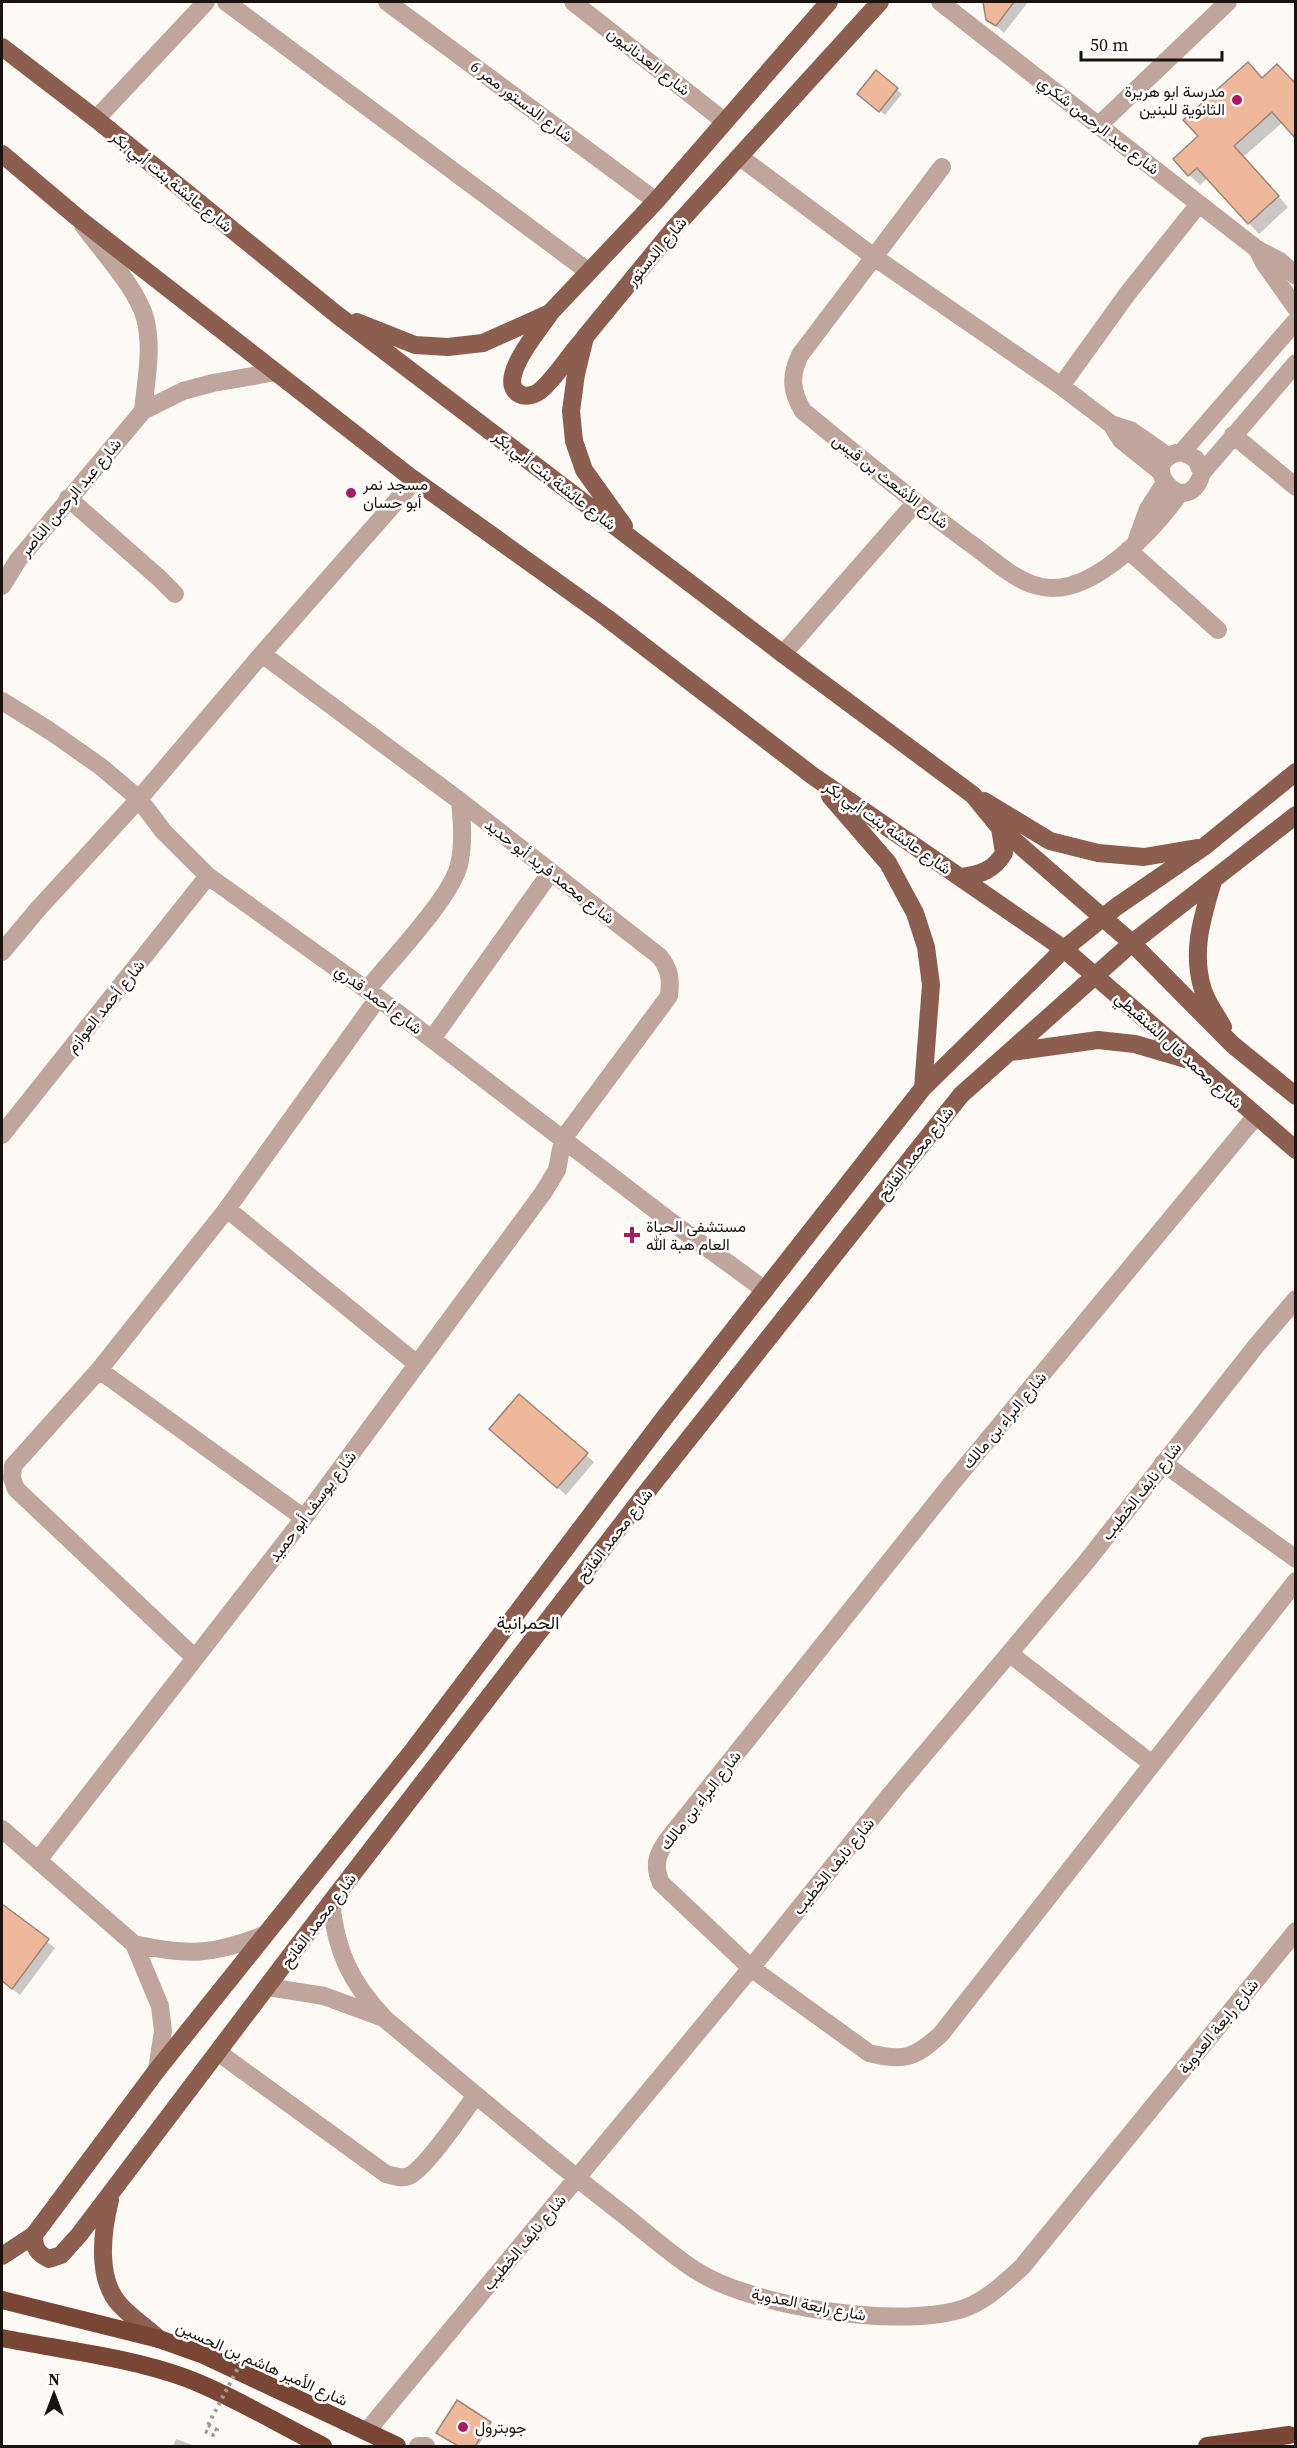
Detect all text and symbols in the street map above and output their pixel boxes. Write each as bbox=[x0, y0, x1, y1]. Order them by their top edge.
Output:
street label: شارع العدنانيون bbox=[602, 22, 695, 101]
scale bar bbox=[1081, 24, 1222, 62]
text: 50 m bbox=[1090, 32, 1128, 57]
street label: شارع الدستور ممر 6 bbox=[466, 55, 578, 148]
street label: شارع عبد الرحمن شكري bbox=[1032, 71, 1164, 182]
place label: مدرسة ابو هريرة الثانوية للبنين bbox=[1125, 80, 1225, 120]
marker: مدرسة ابو هريرة الثانوية للبنين bbox=[1230, 93, 1244, 107]
street label: شارع عائشة بنت أبي بكر bbox=[104, 124, 237, 239]
street label: شارع الدستور bbox=[620, 212, 692, 292]
street label: شارع عائشة بنت أبي بكر bbox=[486, 424, 621, 537]
street label: شارع الأشعث بن قيس bbox=[828, 429, 954, 534]
street label: شارع عبد الرحمن الناصر bbox=[13, 433, 127, 562]
place label: مسجد نمر أبو حسان bbox=[362, 473, 428, 513]
marker: مسجد نمر أبو حسان bbox=[344, 486, 358, 500]
street label: شارع عائشة بنت أبي بكر bbox=[817, 774, 956, 882]
street label: شارع محمد فريد أبو حديد bbox=[480, 813, 620, 930]
street label: شارع أحمد العوازم bbox=[61, 955, 150, 1058]
street label: شارع أحمد قدري bbox=[329, 959, 427, 1042]
street label: شارع محمد فال الشنقيطي bbox=[1109, 987, 1247, 1115]
street label: شارع محمد الفاتح bbox=[872, 1102, 959, 1205]
place label: مستشفى الحياة العام هبة الله bbox=[646, 1215, 746, 1255]
marker: مستشفى الحياة العام هبة الله bbox=[623, 1226, 641, 1244]
street label: شارع البراء بن مالك bbox=[957, 1367, 1052, 1474]
street label: شارع نايف الخطيب bbox=[1096, 1437, 1187, 1545]
street label: شارع يوسف أبو حميد bbox=[263, 1446, 362, 1567]
street label: شارع محمد الفاتح bbox=[571, 1484, 658, 1587]
district label: الحمرانية bbox=[497, 1610, 559, 1635]
street label: شارع البراء بن مالك bbox=[654, 1746, 747, 1855]
street label: شارع نايف الخطيب bbox=[787, 1813, 880, 1920]
street label: شارع محمد الفاتح bbox=[275, 1868, 362, 1972]
street label: شارع رابعة العدوية bbox=[1173, 1974, 1264, 2079]
street label: شارع نايف الخطيب bbox=[477, 2189, 571, 2295]
street label: شارع رابعة العدوية bbox=[750, 2282, 868, 2327]
street label: شارع الأمير هاشم بن الحسين bbox=[172, 2315, 351, 2412]
north arrow bbox=[24, 2364, 84, 2424]
text: N bbox=[48, 2368, 60, 2390]
place label: جوبترول bbox=[475, 2416, 527, 2438]
marker: جوبترول bbox=[456, 2420, 470, 2434]

